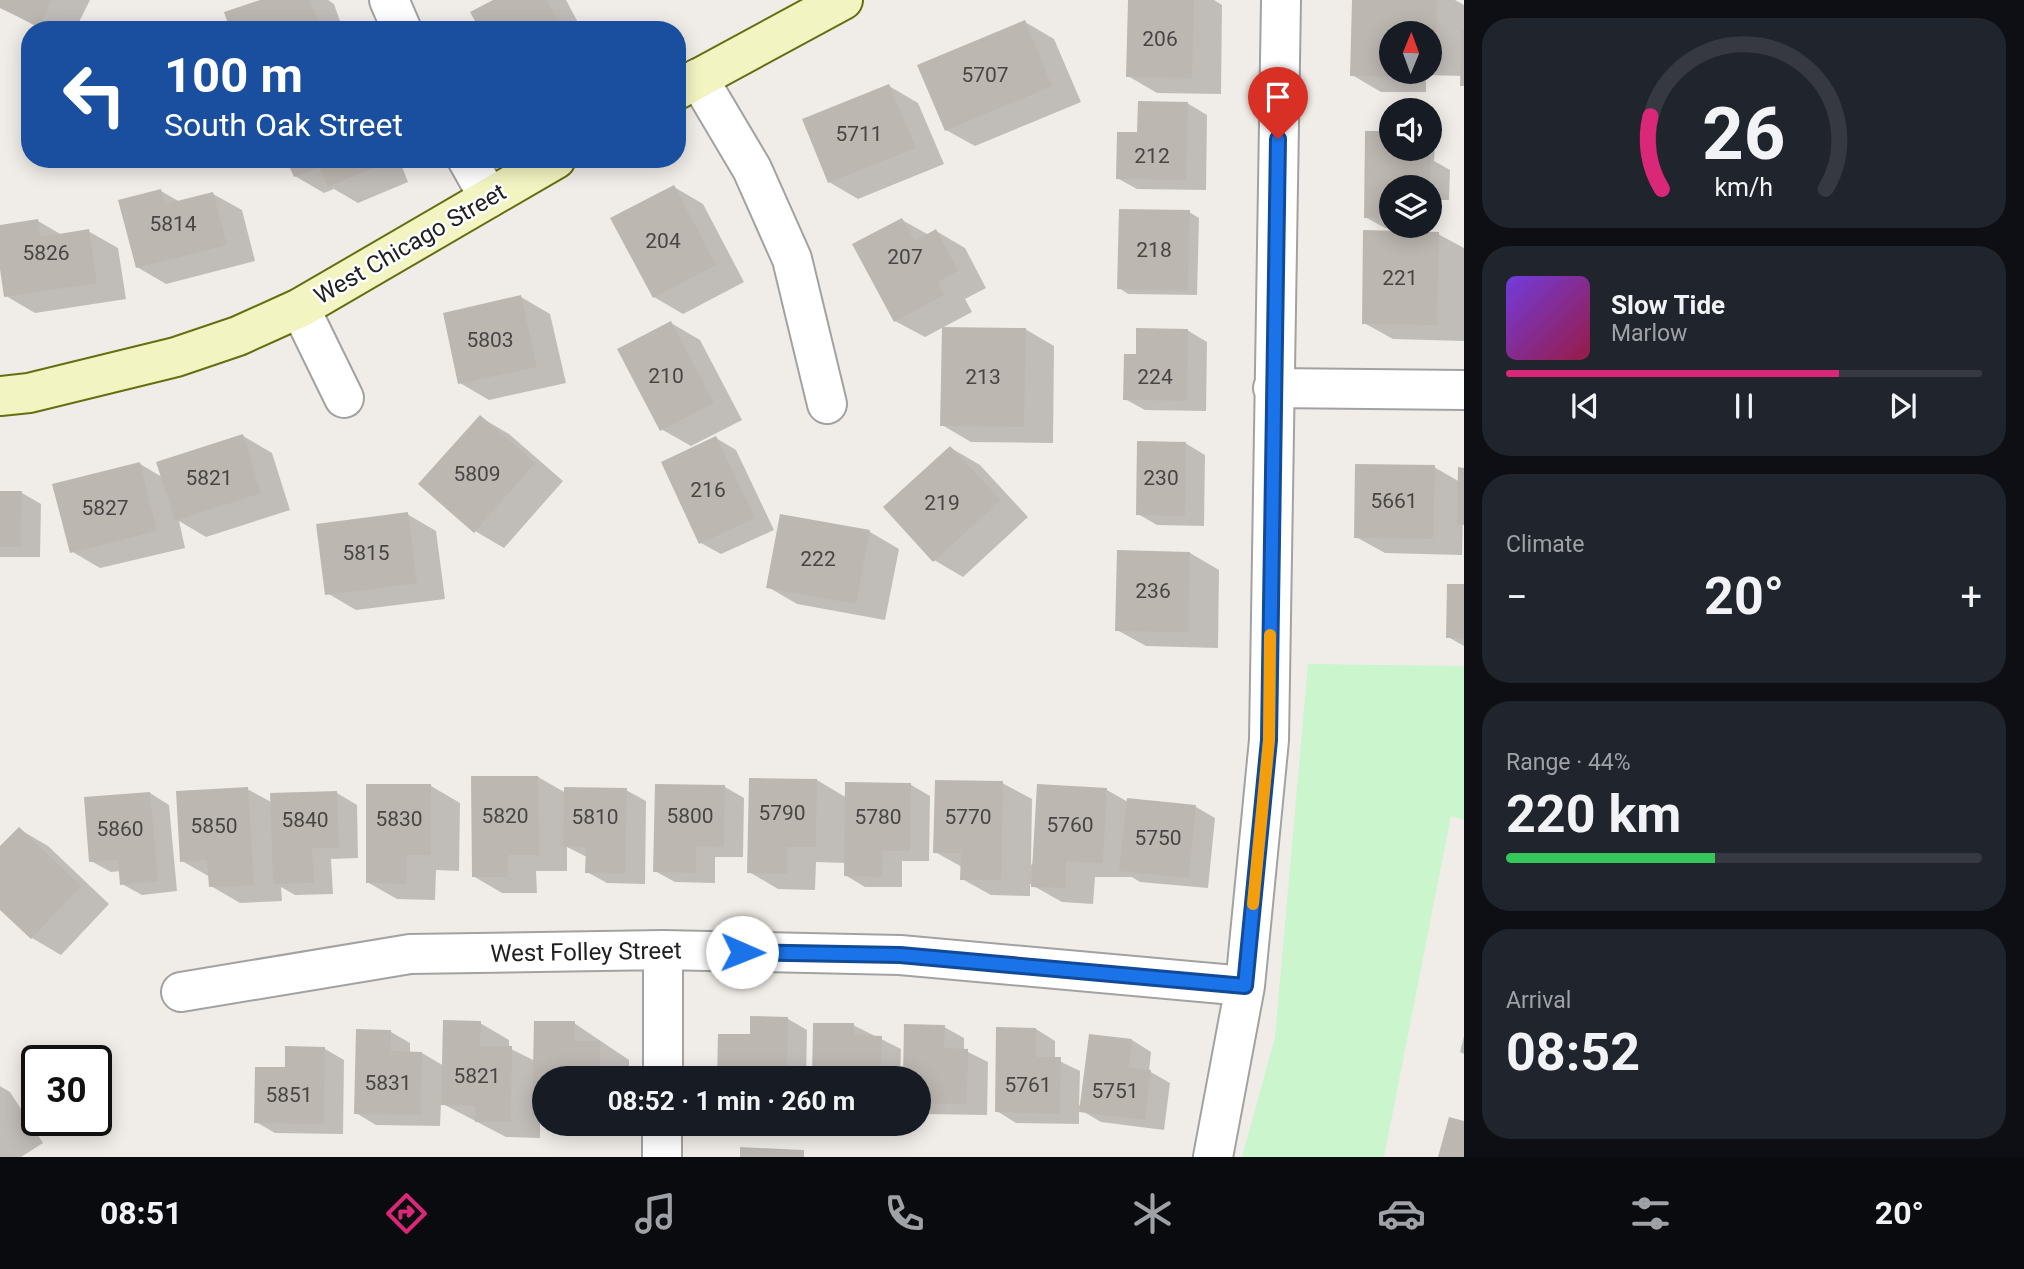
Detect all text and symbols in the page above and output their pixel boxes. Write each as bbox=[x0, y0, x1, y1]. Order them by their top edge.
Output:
north arrow bbox=[1379, 21, 1442, 84]
map controls bbox=[1379, 21, 1442, 238]
house number: 206 bbox=[1142, 27, 1178, 51]
text: 100 m bbox=[164, 47, 303, 104]
icon: left bbox=[49, 49, 140, 140]
house number: 5707 bbox=[961, 63, 1009, 87]
pin bbox=[1248, 67, 1308, 139]
icon: arrive bbox=[1259, 78, 1297, 116]
text: 26 bbox=[1702, 91, 1786, 177]
button: sound bbox=[1379, 98, 1442, 161]
text: South Oak Street bbox=[164, 106, 403, 144]
house number: 5711 bbox=[835, 122, 883, 146]
house number: 212 bbox=[1134, 144, 1170, 168]
text: km/h bbox=[1715, 173, 1773, 202]
button: layers bbox=[1379, 175, 1442, 238]
street label: West Chicago Street bbox=[309, 178, 511, 310]
house number: 5814 bbox=[149, 212, 197, 236]
house number: 204 bbox=[645, 229, 681, 253]
house number: 218 bbox=[1136, 238, 1172, 262]
house number: 5826 bbox=[22, 241, 70, 265]
house number: 207 bbox=[887, 245, 923, 269]
house number: 221 bbox=[1382, 266, 1418, 290]
text: Slow Tide bbox=[1611, 290, 1725, 320]
text: Marlow bbox=[1611, 320, 1687, 347]
house number: 5803 bbox=[466, 328, 514, 352]
house number: 210 bbox=[648, 364, 684, 388]
house number: 213 bbox=[965, 365, 1001, 389]
house number: 224 bbox=[1137, 365, 1173, 389]
icon: previous bbox=[1566, 387, 1604, 425]
icon: pause bbox=[1725, 387, 1763, 425]
icon: next bbox=[1884, 387, 1922, 425]
house number: 5809 bbox=[453, 462, 501, 486]
house number: 5821 bbox=[185, 466, 233, 490]
house number: 230 bbox=[1143, 466, 1179, 490]
house number: 216 bbox=[690, 478, 726, 502]
house number: 5661 bbox=[1370, 489, 1418, 513]
house number: 219 bbox=[924, 491, 960, 515]
house number: 5827 bbox=[81, 496, 129, 520]
text: Climate bbox=[1506, 531, 1585, 558]
house number: 5815 bbox=[342, 541, 390, 565]
house number: 222 bbox=[800, 547, 836, 571]
text: 20° bbox=[1704, 566, 1784, 627]
text: − bbox=[1506, 575, 1528, 619]
text: + bbox=[1960, 575, 1982, 619]
house number: 236 bbox=[1135, 579, 1171, 603]
text: Range · 44% bbox=[1506, 749, 1631, 776]
text: 220 km bbox=[1506, 784, 1681, 845]
house number: 5790 bbox=[758, 801, 806, 825]
house number: 5820 bbox=[481, 804, 529, 828]
house number: 5800 bbox=[666, 804, 714, 828]
house number: 5810 bbox=[571, 805, 619, 829]
house number: 5780 bbox=[854, 805, 902, 829]
house number: 5770 bbox=[944, 805, 992, 829]
house number: 5830 bbox=[375, 807, 423, 831]
house number: 5840 bbox=[281, 808, 329, 832]
house number: 5760 bbox=[1046, 813, 1094, 837]
house number: 5850 bbox=[190, 814, 238, 838]
house number: 5860 bbox=[96, 817, 144, 841]
house number: 5750 bbox=[1134, 826, 1182, 850]
position arrow bbox=[705, 915, 779, 989]
street label: West Folley Street bbox=[490, 936, 682, 968]
text: Arrival bbox=[1506, 987, 1571, 1014]
text: 08:52 bbox=[1506, 1022, 1640, 1083]
speed limit sign: 30 bbox=[21, 1045, 112, 1136]
house number: 5821 bbox=[453, 1064, 501, 1088]
house number: 5831 bbox=[364, 1071, 412, 1095]
house number: 5761 bbox=[1004, 1073, 1052, 1097]
house number: 5751 bbox=[1091, 1079, 1139, 1103]
house number: 5851 bbox=[265, 1083, 313, 1107]
text: 08:52 · 1 min · 260 m bbox=[608, 1086, 855, 1116]
icon: directions bbox=[382, 1189, 431, 1238]
icon: music bbox=[631, 1189, 680, 1238]
icon: phone bbox=[880, 1189, 929, 1238]
icon: climate bbox=[1128, 1189, 1177, 1238]
icon: car bbox=[1377, 1189, 1426, 1238]
icon: filters bbox=[1626, 1189, 1675, 1238]
text: 08:51 bbox=[100, 1194, 182, 1232]
text: 20° bbox=[1875, 1194, 1924, 1232]

